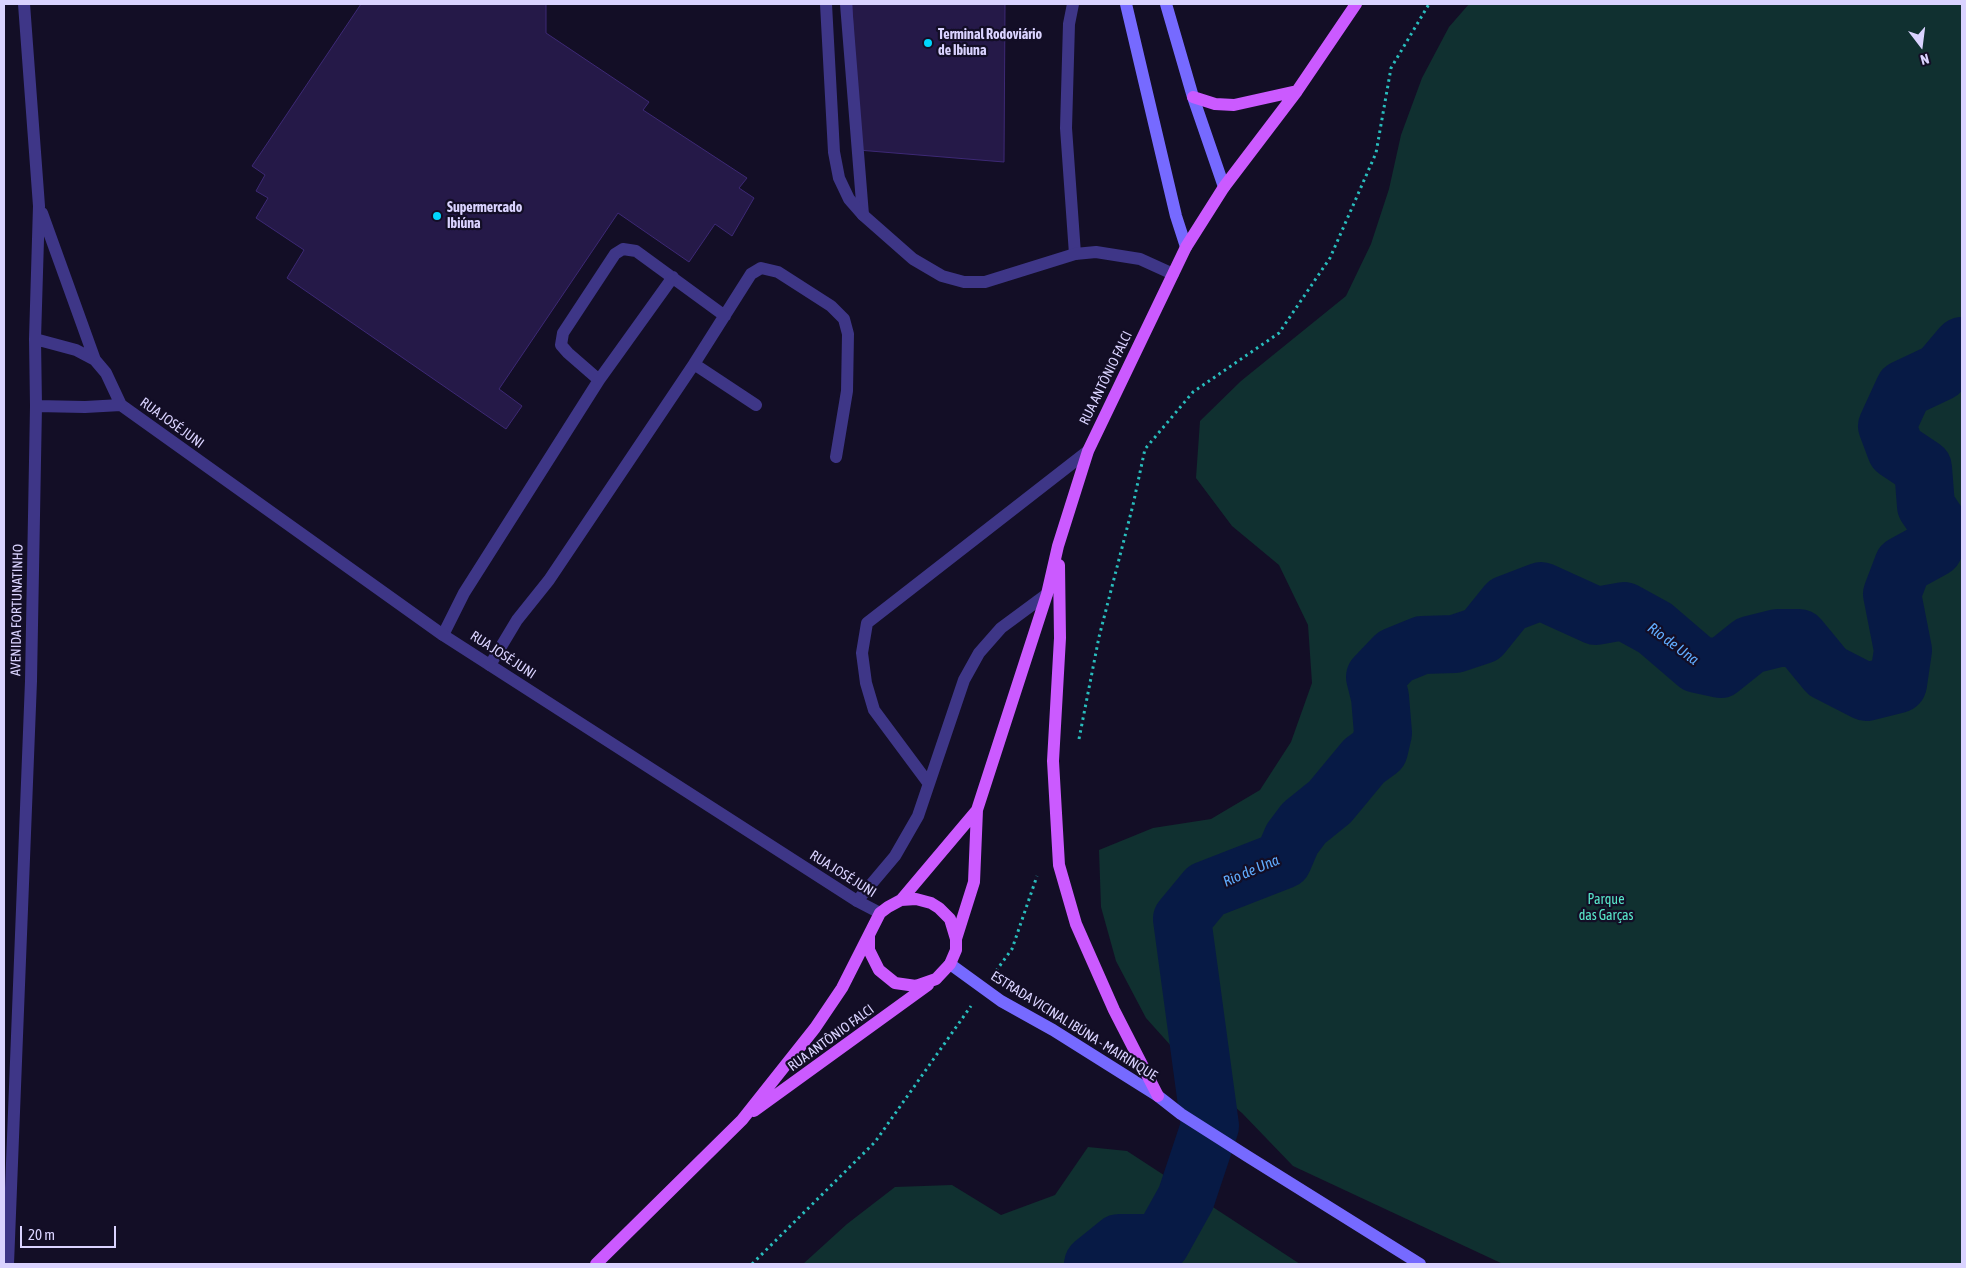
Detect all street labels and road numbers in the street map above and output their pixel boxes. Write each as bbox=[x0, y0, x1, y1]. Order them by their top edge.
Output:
street label: RUA ANTÔNIO FALCI bbox=[1076, 328, 1136, 428]
street label: RUA JOSÉ JUNI bbox=[137, 394, 207, 452]
street label: AVENIDA FORTUNATINHO bbox=[7, 544, 27, 676]
street label: RUA JOSÉ JUNI bbox=[467, 628, 539, 682]
street label: RUA JOSÉ JUNI bbox=[807, 847, 879, 901]
street label: ESTRADA VICINAL IBÚNA - MAIRINQUE bbox=[988, 968, 1160, 1084]
street label: RUA ANTÔNIO FALCI bbox=[785, 1001, 877, 1075]

